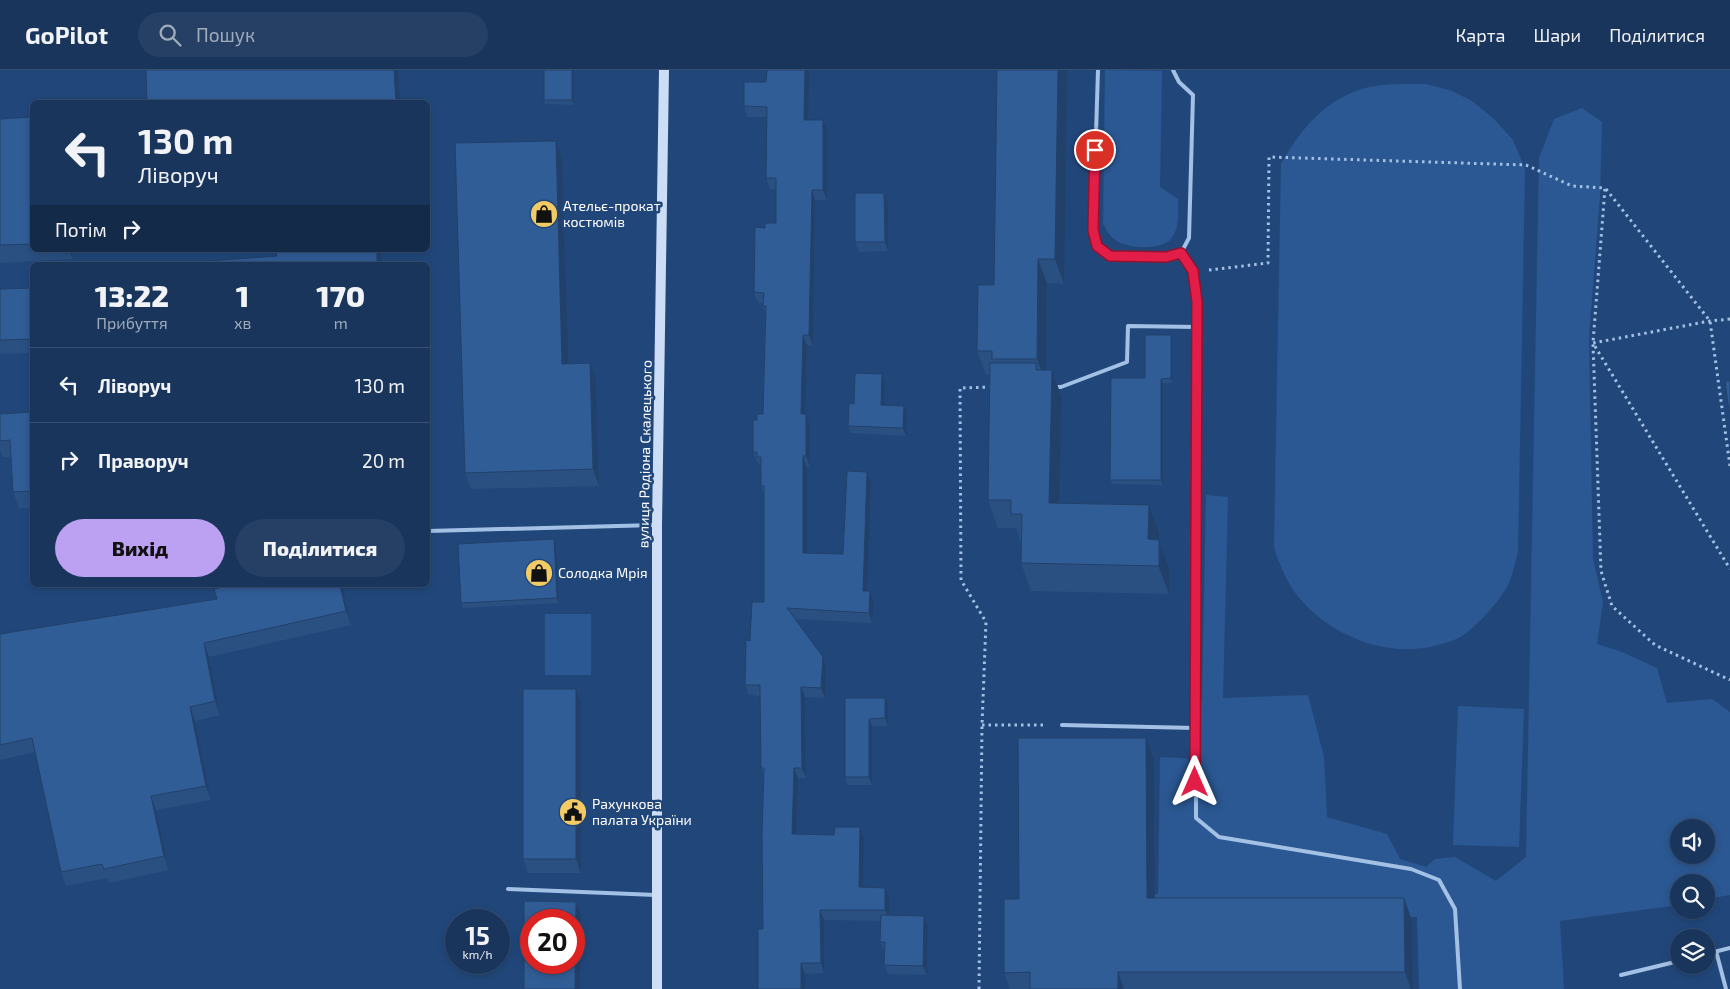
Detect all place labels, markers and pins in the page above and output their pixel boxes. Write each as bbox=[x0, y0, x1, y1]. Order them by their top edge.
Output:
pin bbox=[1074, 129, 1116, 171]
place label: Ательє-прокат костюмів bbox=[563, 197, 661, 230]
shop icon: Ательє-прокат костюмів bbox=[529, 199, 559, 229]
shop icon: Солодка Мрія bbox=[524, 558, 554, 588]
place label: Солодка Мрія bbox=[558, 564, 648, 581]
place label: Рахункова палата України bbox=[592, 795, 692, 828]
public building icon: Рахункова палата України bbox=[558, 797, 588, 827]

